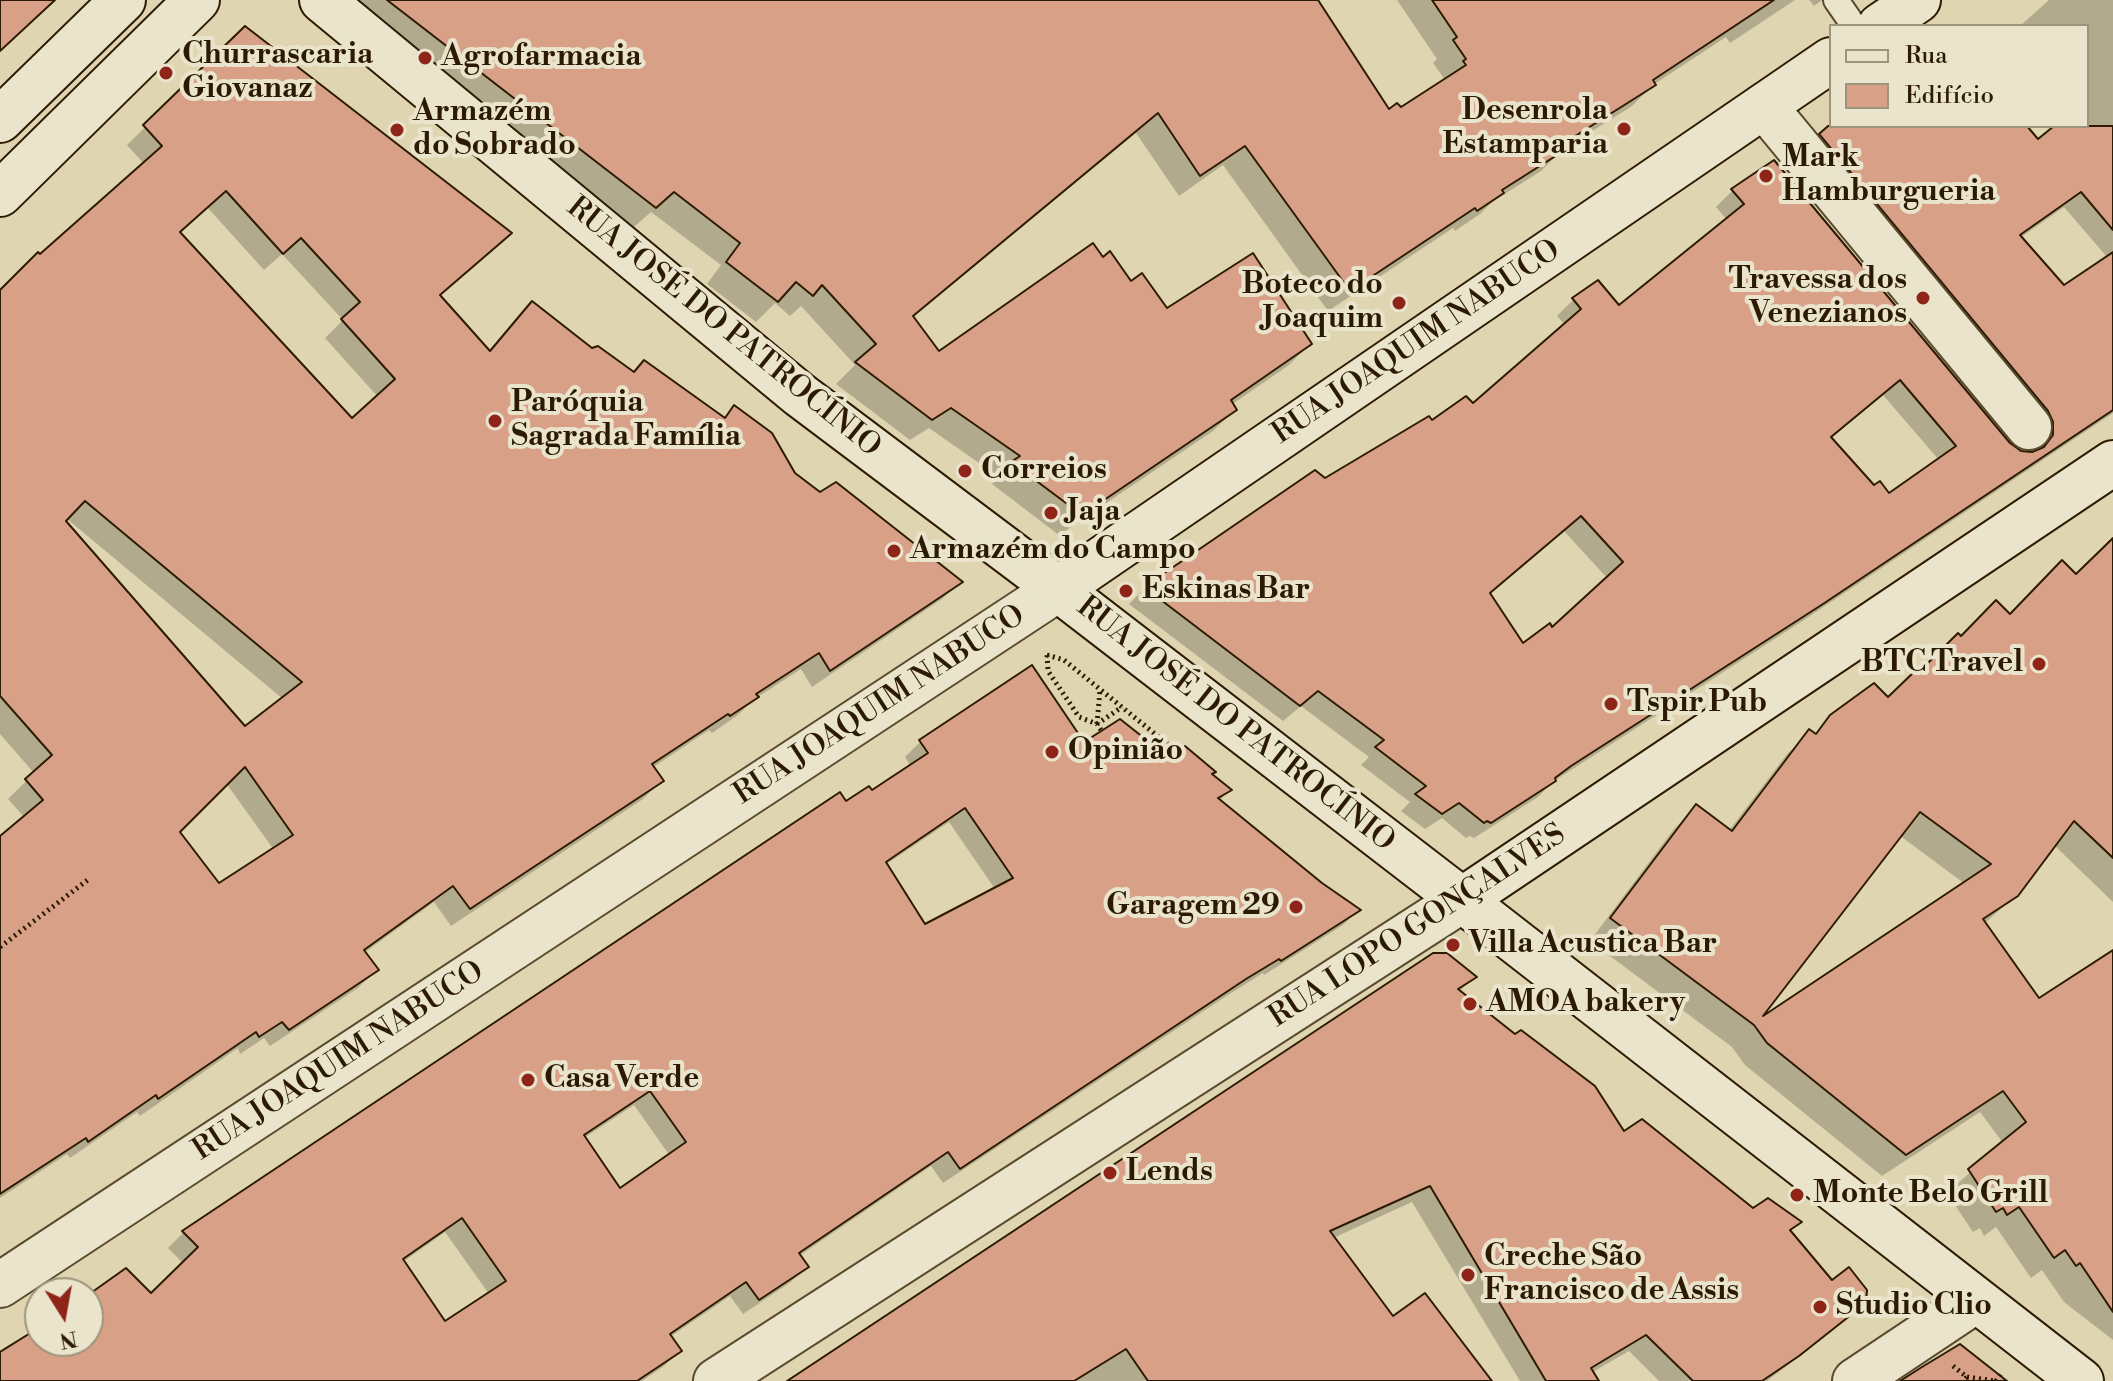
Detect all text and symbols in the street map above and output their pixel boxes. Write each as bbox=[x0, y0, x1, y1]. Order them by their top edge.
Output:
legend bbox=[1829, 24, 2089, 128]
place label: Churrascaria Giovanaz bbox=[182, 38, 373, 108]
place label: Agrofarmacia bbox=[441, 40, 641, 76]
text: Rua bbox=[1905, 41, 1947, 71]
marker: Agrofarmacia bbox=[416, 49, 434, 67]
marker: Churrascaria Giovanaz bbox=[157, 64, 175, 82]
text: Edifício bbox=[1905, 81, 1994, 111]
place label: Desenrola Estamparia bbox=[1443, 94, 1608, 164]
place label: Armazém do Sobrado bbox=[413, 95, 576, 166]
marker: Desenrola Estamparia bbox=[1615, 120, 1633, 138]
marker: Armazém do Sobrado bbox=[388, 121, 406, 139]
place label: Mark Hamburgueria bbox=[1782, 141, 1995, 212]
marker: Mark Hamburgueria bbox=[1757, 167, 1775, 185]
street label: RUA JOSÉ DO PATROCÍNIO bbox=[559, 190, 887, 466]
street label: RUA JOAQUIM NABUCO bbox=[1266, 233, 1568, 453]
place label: Travessa dos Venezianos bbox=[1729, 263, 1907, 334]
place label: Boteco do Joaquim bbox=[1242, 268, 1383, 338]
marker: Travessa dos Venezianos bbox=[1914, 289, 1932, 307]
marker: Boteco do Joaquim bbox=[1390, 294, 1408, 312]
place label: Paróquia Sagrada Família bbox=[511, 386, 741, 456]
marker: Paróquia Sagrada Família bbox=[486, 412, 504, 430]
place label: Correios bbox=[981, 453, 1107, 489]
marker: Correios bbox=[956, 462, 974, 480]
place label: Jaja bbox=[1067, 495, 1121, 531]
marker: Jaja bbox=[1042, 504, 1060, 522]
place label: Armazém do Campo bbox=[910, 533, 1196, 569]
marker: Armazém do Campo bbox=[885, 542, 903, 560]
place label: Eskinas Bar bbox=[1142, 573, 1310, 609]
marker: Eskinas Bar bbox=[1117, 582, 1135, 600]
street label: RUA JOSÉ DO PATROCÍNIO bbox=[1069, 590, 1401, 860]
street label: RUA JOAQUIM NABUCO bbox=[728, 598, 1032, 814]
place label: BTC Travel bbox=[1861, 646, 2023, 682]
marker: BTC Travel bbox=[2030, 655, 2048, 673]
place label: Tspir Pub bbox=[1627, 686, 1767, 722]
marker: Tspir Pub bbox=[1602, 695, 1620, 713]
place label: Opinião bbox=[1068, 734, 1183, 770]
marker: Opinião bbox=[1043, 743, 1061, 761]
street label: RUA LOPO GONÇALVES bbox=[1263, 818, 1573, 1036]
place label: Garagem 29 bbox=[1106, 889, 1280, 925]
marker: Garagem 29 bbox=[1287, 898, 1305, 916]
place label: Villa Acustica Bar bbox=[1469, 927, 1717, 963]
marker: Villa Acustica Bar bbox=[1444, 936, 1462, 954]
street label: RUA JOAQUIM NABUCO bbox=[187, 954, 491, 1170]
place label: AMOA bakery bbox=[1486, 986, 1685, 1022]
marker: AMOA bakery bbox=[1461, 995, 1479, 1013]
place label: Casa Verde bbox=[544, 1062, 699, 1098]
marker: Casa Verde bbox=[519, 1071, 537, 1089]
place label: Lends bbox=[1126, 1155, 1213, 1191]
marker: Lends bbox=[1101, 1164, 1119, 1182]
place label: Monte Belo Grill bbox=[1813, 1177, 2048, 1213]
marker: Monte Belo Grill bbox=[1788, 1186, 1806, 1204]
place label: Creche São Francisco de Assis bbox=[1484, 1240, 1739, 1310]
marker: Creche São Francisco de Assis bbox=[1459, 1266, 1477, 1284]
north arrow bbox=[24, 1277, 104, 1357]
place label: Studio Clio bbox=[1836, 1289, 1992, 1325]
marker: Studio Clio bbox=[1811, 1298, 1829, 1316]
text: N bbox=[57, 1324, 79, 1354]

